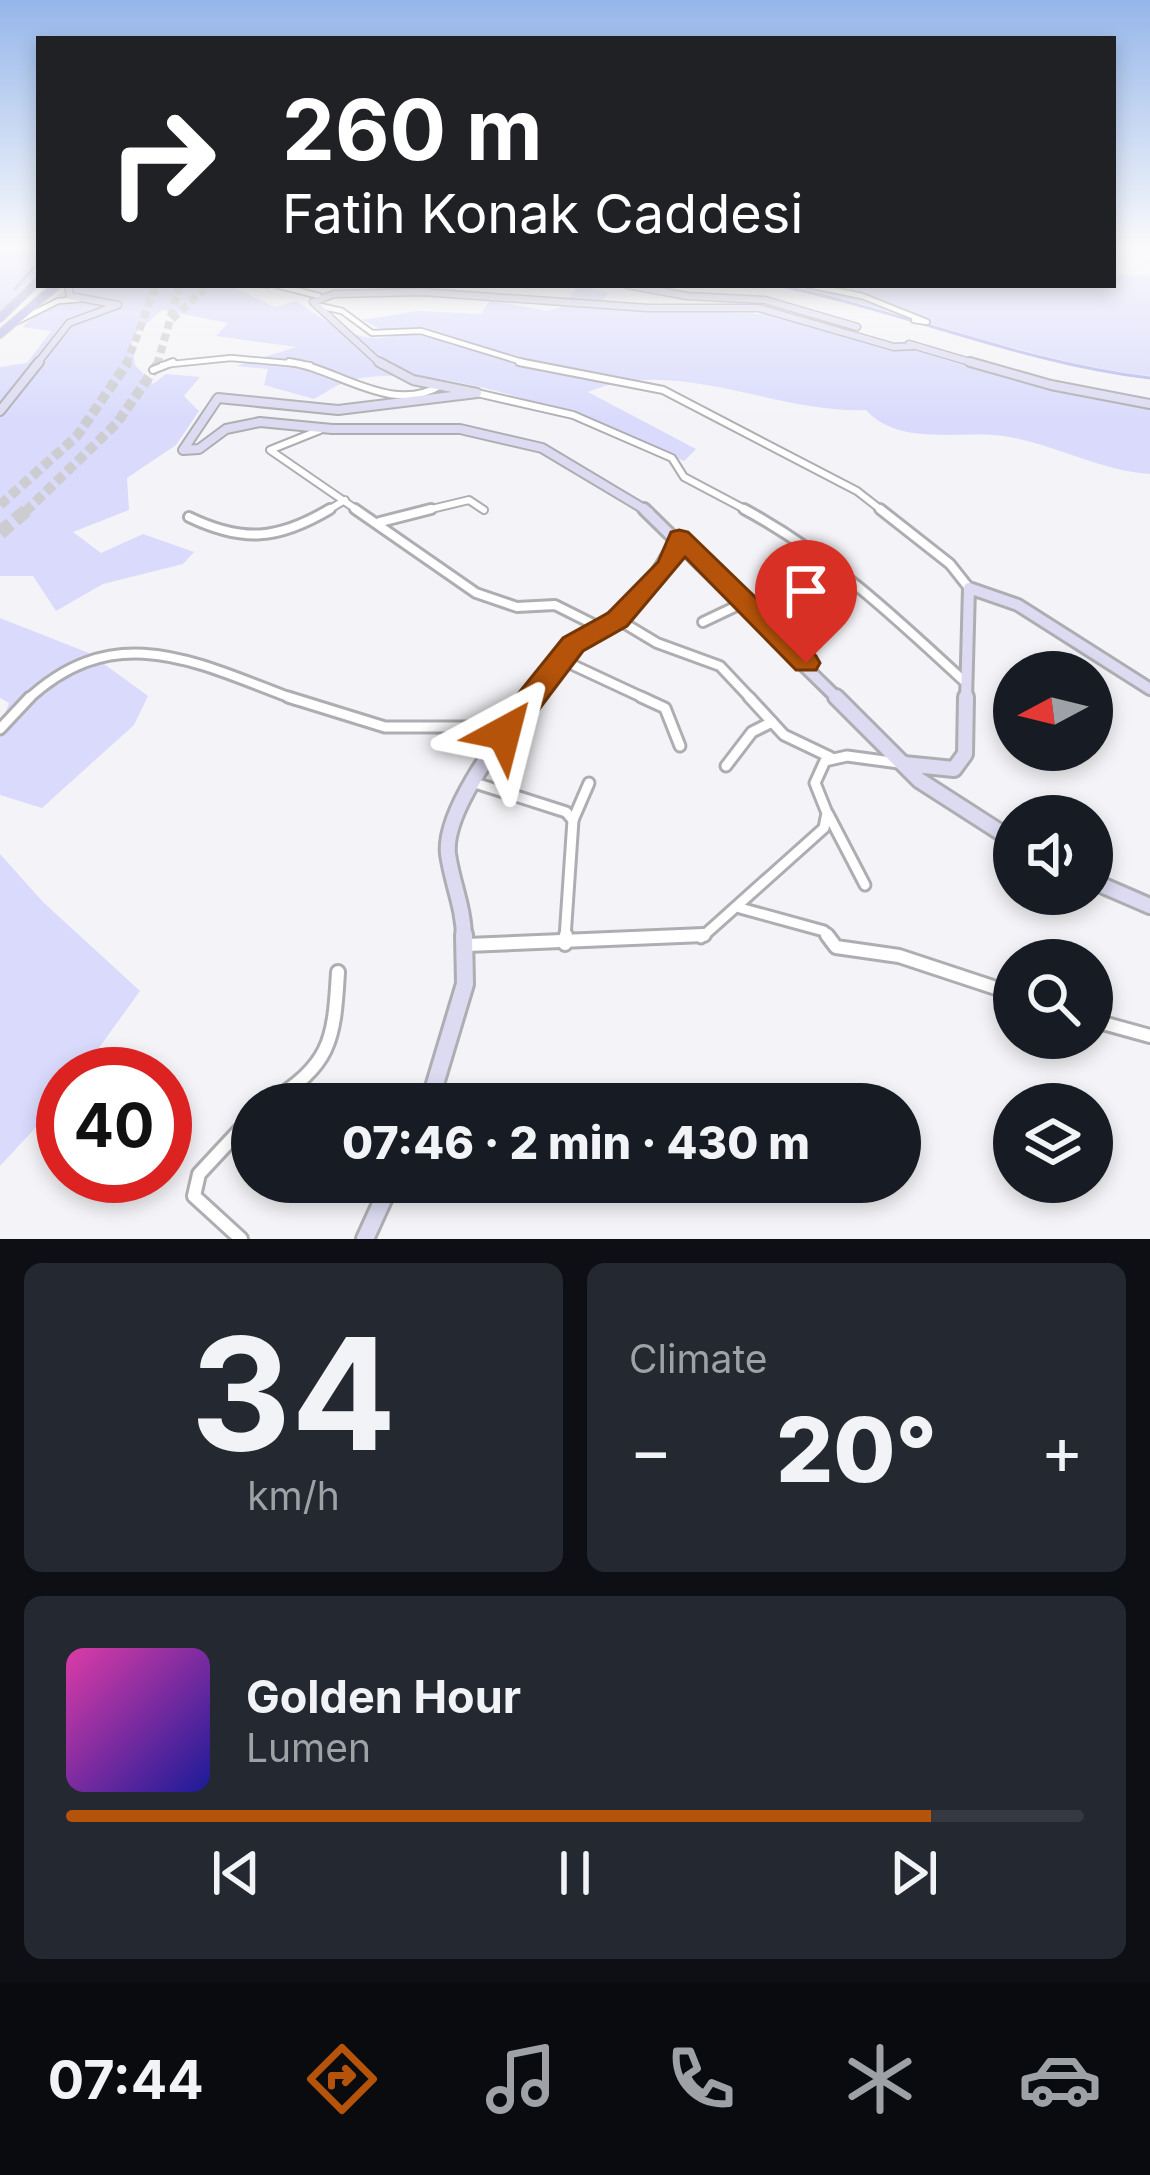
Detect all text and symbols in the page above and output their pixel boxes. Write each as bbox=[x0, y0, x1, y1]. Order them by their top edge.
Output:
text: 260 m bbox=[282, 79, 543, 180]
icon: right bbox=[84, 84, 240, 240]
text: Fatih Konak Caddesi bbox=[282, 181, 803, 246]
pin bbox=[755, 540, 857, 663]
icon: arrive bbox=[773, 558, 839, 624]
north arrow bbox=[993, 651, 1113, 771]
map controls bbox=[993, 651, 1113, 1203]
position arrow bbox=[441, 670, 567, 796]
button: sound bbox=[993, 795, 1113, 915]
button: search bbox=[993, 939, 1113, 1059]
speed limit sign: 40 bbox=[36, 1047, 192, 1203]
button: layers bbox=[993, 1083, 1113, 1203]
text: 07:46 · 2 min · 430 m bbox=[342, 1115, 810, 1170]
text: 34 bbox=[190, 1299, 397, 1488]
text: Climate bbox=[629, 1335, 768, 1382]
text: 20° bbox=[776, 1395, 937, 1504]
text: − bbox=[629, 1410, 673, 1490]
text: + bbox=[1040, 1410, 1084, 1490]
text: km/h bbox=[247, 1472, 340, 1519]
text: Golden Hour bbox=[246, 1669, 521, 1724]
text: Lumen bbox=[246, 1724, 371, 1771]
icon: previous bbox=[203, 1840, 269, 1906]
icon: pause bbox=[542, 1840, 608, 1906]
icon: next bbox=[881, 1840, 947, 1906]
icon: directions bbox=[300, 2037, 384, 2121]
icon: music bbox=[479, 2037, 563, 2121]
icon: phone bbox=[659, 2037, 743, 2121]
icon: climate bbox=[838, 2037, 922, 2121]
icon: car bbox=[1018, 2037, 1102, 2121]
text: 07:44 bbox=[48, 2047, 204, 2112]

